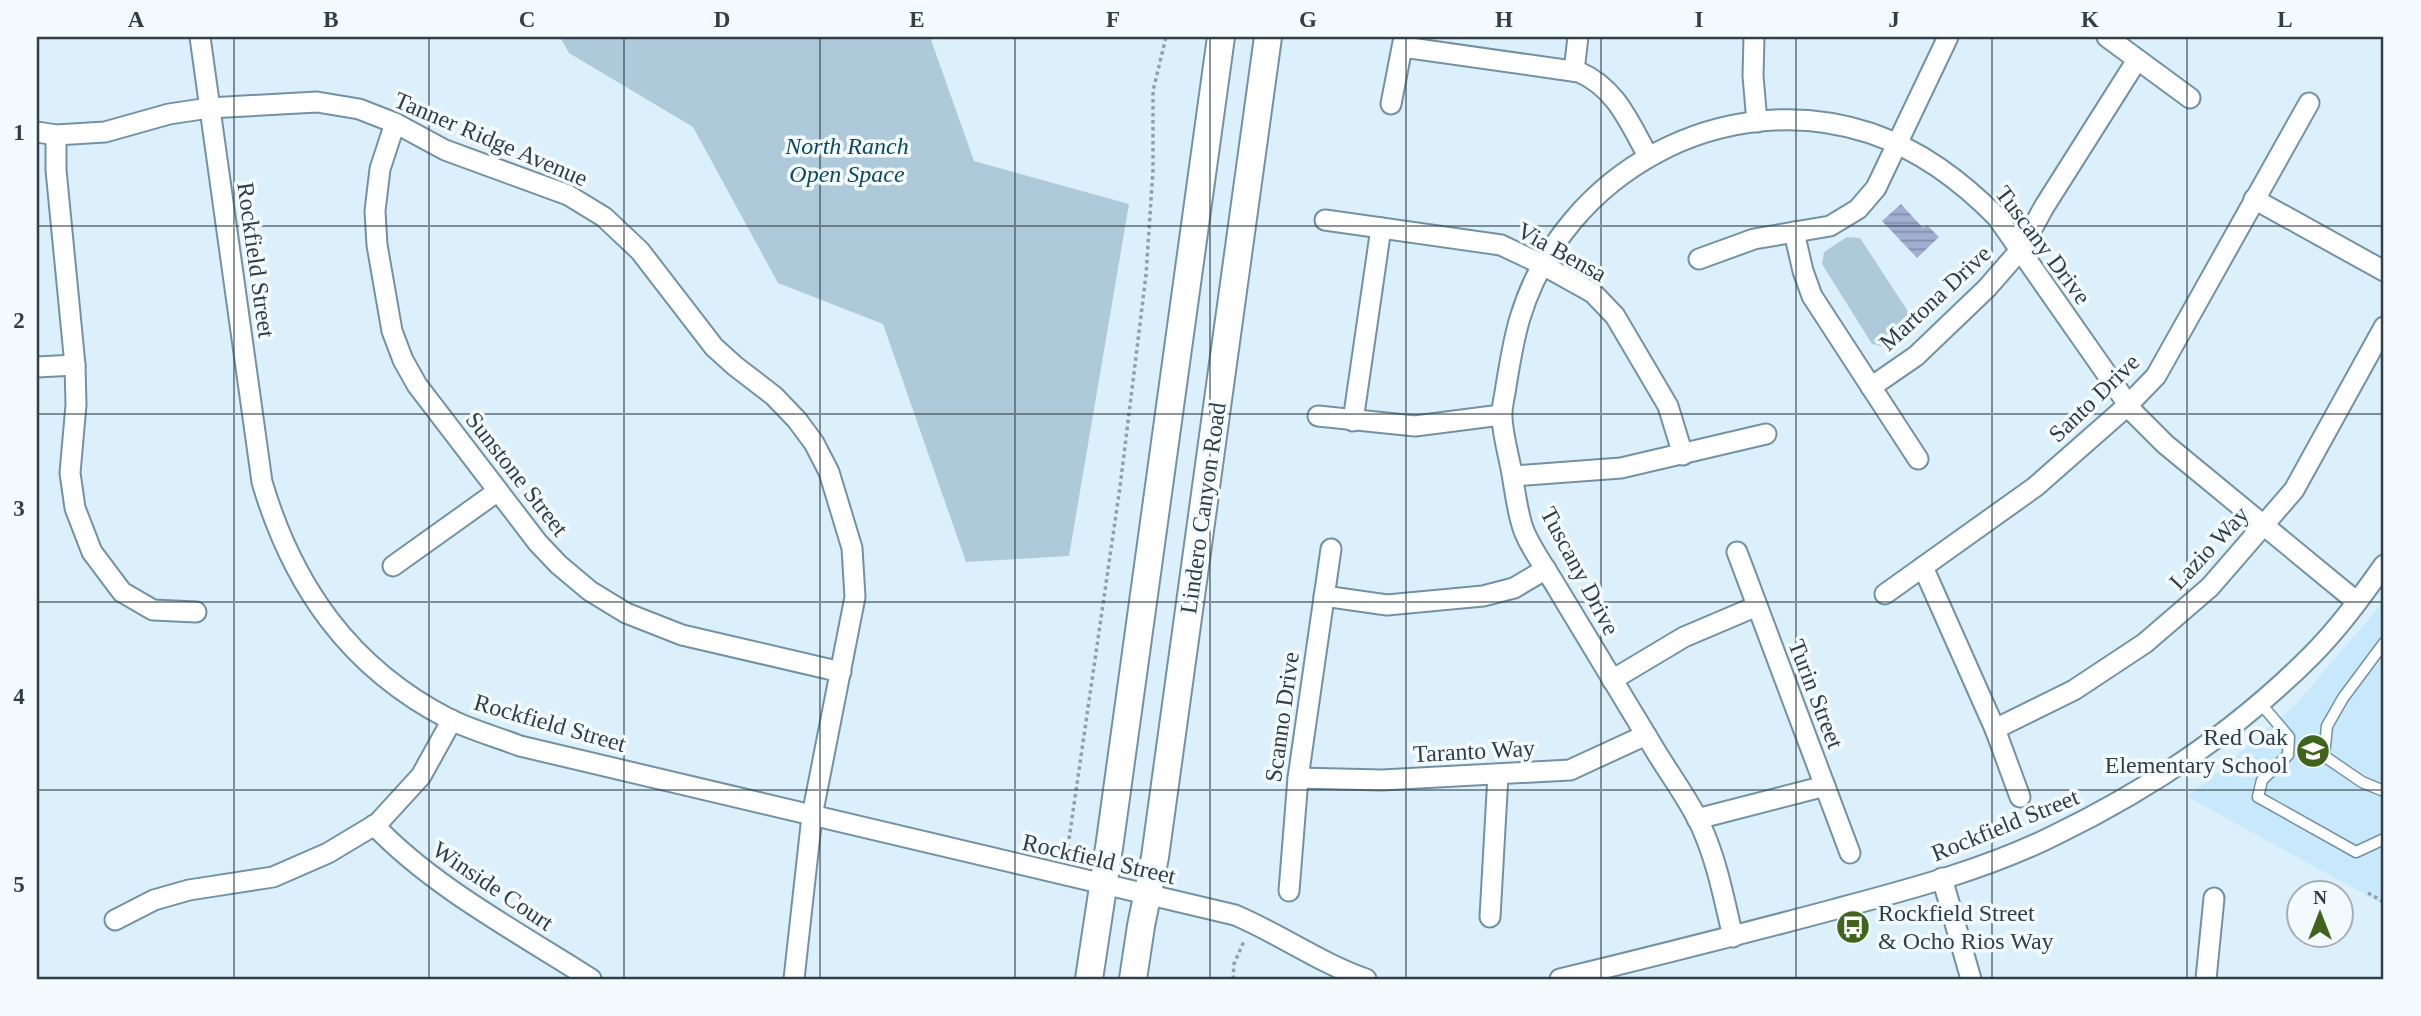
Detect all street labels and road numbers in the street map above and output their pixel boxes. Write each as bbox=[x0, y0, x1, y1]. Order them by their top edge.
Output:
street label: Tanner Ridge Avenue bbox=[391, 87, 591, 191]
street label: Rockfield Street bbox=[232, 181, 280, 340]
street label: Tuscany Drive bbox=[1990, 181, 2096, 309]
street label: Via Bensa bbox=[1513, 217, 1611, 287]
street label: Martona Drive bbox=[1874, 240, 1996, 356]
street label: Santo Drive bbox=[2043, 349, 2145, 447]
street label: Lindero Canyon Road bbox=[1175, 401, 1231, 615]
street label: Sunstone Street bbox=[461, 407, 574, 541]
street label: Lazio Way bbox=[2164, 501, 2254, 595]
street label: Tuscany Drive bbox=[1535, 503, 1625, 639]
street label: Turin Street bbox=[1783, 636, 1849, 752]
street label: Scanno Drive bbox=[1260, 650, 1304, 784]
street label: Rockfield Street bbox=[471, 689, 629, 757]
street label: Taranto Way bbox=[1412, 735, 1536, 767]
street label: Rockfield Street bbox=[1928, 783, 2083, 866]
street label: Rockfield Street bbox=[1020, 829, 1179, 889]
street label: Winside Court bbox=[428, 836, 558, 936]

